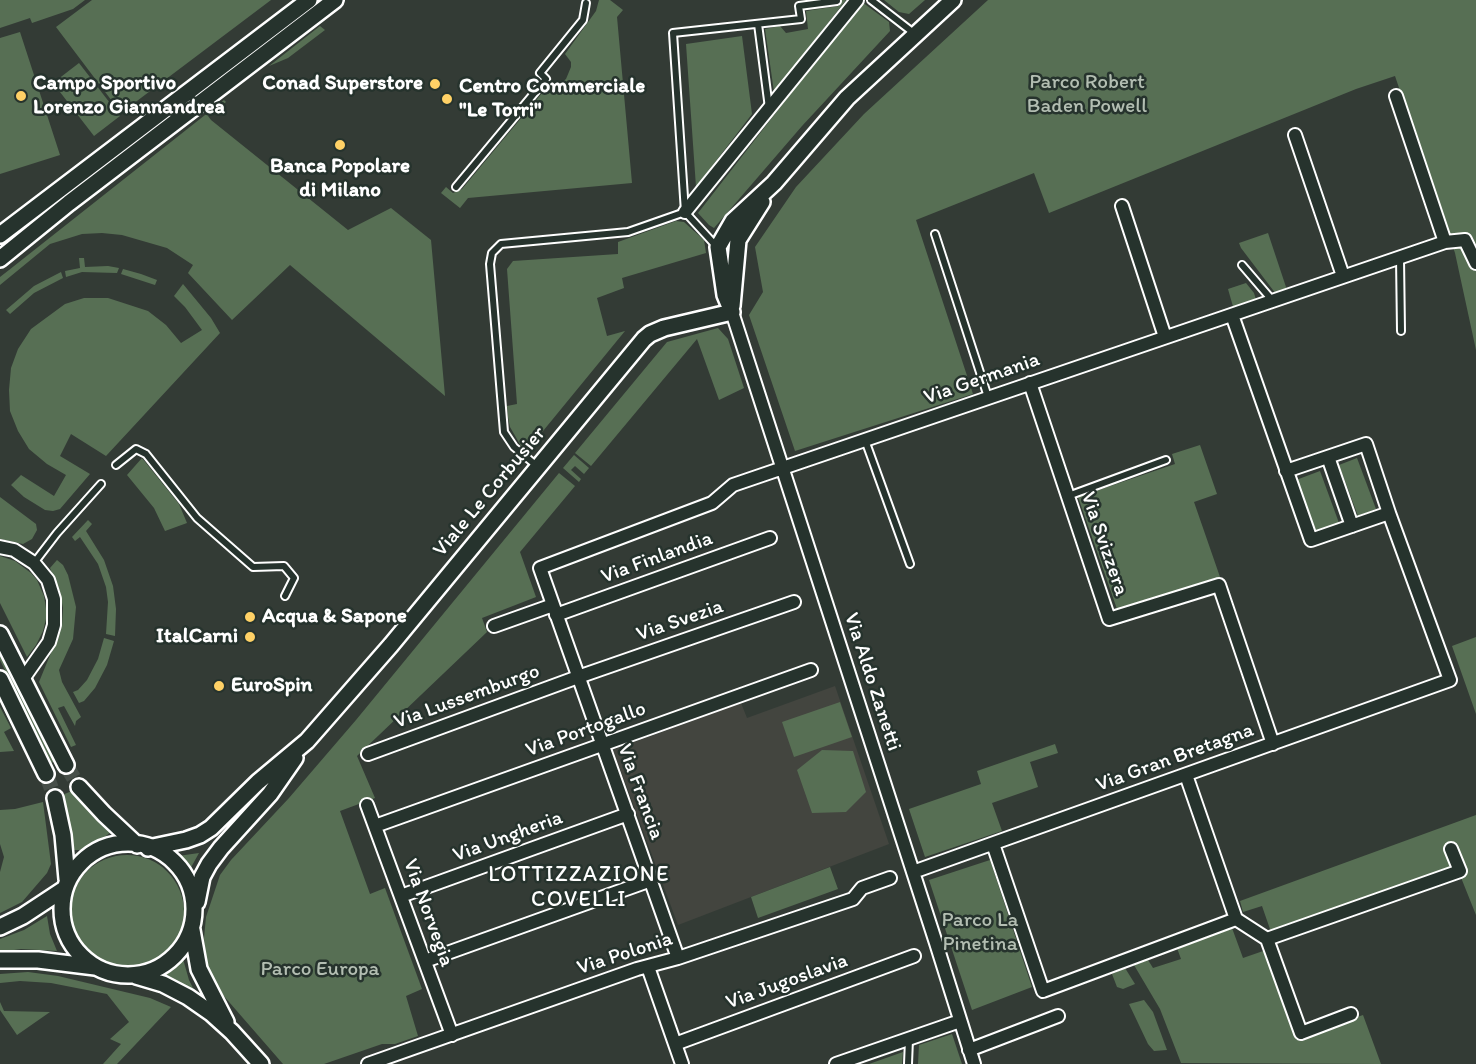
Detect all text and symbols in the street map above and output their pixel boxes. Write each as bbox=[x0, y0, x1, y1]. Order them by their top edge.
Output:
park label: Parco Robert Baden Powell bbox=[1027, 70, 1147, 120]
place label: Campo Sportivo Lorenzo Giannandrea bbox=[33, 71, 225, 121]
place label: Conad Superstore bbox=[262, 71, 423, 97]
place label: Centro Commerciale "Le Torri" bbox=[459, 74, 645, 124]
marker: Conad Superstore bbox=[428, 77, 442, 91]
marker: Campo Sportivo Lorenzo Giannandrea bbox=[14, 89, 28, 103]
marker: Centro Commerciale "Le Torri" bbox=[440, 92, 454, 106]
marker: Banca Popolare di Milano bbox=[333, 138, 347, 152]
place label: Banca Popolare di Milano bbox=[270, 154, 410, 204]
street label: Via Germania bbox=[921, 347, 1043, 411]
street label: Viale Le Corbusier bbox=[428, 422, 552, 562]
street label: Via Svizzera bbox=[1074, 489, 1134, 599]
street label: Via Finlandia bbox=[598, 526, 716, 590]
street label: Via Svezia bbox=[633, 594, 727, 648]
place label: Acqua & Sapone bbox=[262, 604, 407, 630]
marker: Acqua & Sapone bbox=[243, 610, 257, 624]
street label: Via Aldo Zanetti bbox=[838, 610, 906, 754]
place label: ItalCarni bbox=[156, 624, 238, 650]
marker: ItalCarni bbox=[243, 630, 257, 644]
street label: Via Lussemburgo bbox=[391, 659, 543, 735]
place label: EuroSpin bbox=[231, 673, 313, 699]
marker: EuroSpin bbox=[212, 679, 226, 693]
street label: Via Portogallo bbox=[522, 697, 650, 763]
street label: Via Gran Bretagna bbox=[1093, 718, 1257, 798]
street label: Via Francia bbox=[611, 741, 669, 843]
street label: Via Ungheria bbox=[450, 805, 566, 869]
street label: Via Norvegia bbox=[397, 856, 459, 970]
district label: LOTTIZZAZIONE COVELLI bbox=[489, 862, 669, 914]
park label: Parco La Pinetina bbox=[941, 908, 1019, 958]
street label: Via Polonia bbox=[574, 927, 676, 981]
street label: Via Jugoslavia bbox=[723, 948, 851, 1016]
park label: Parco Europa bbox=[261, 957, 379, 983]

